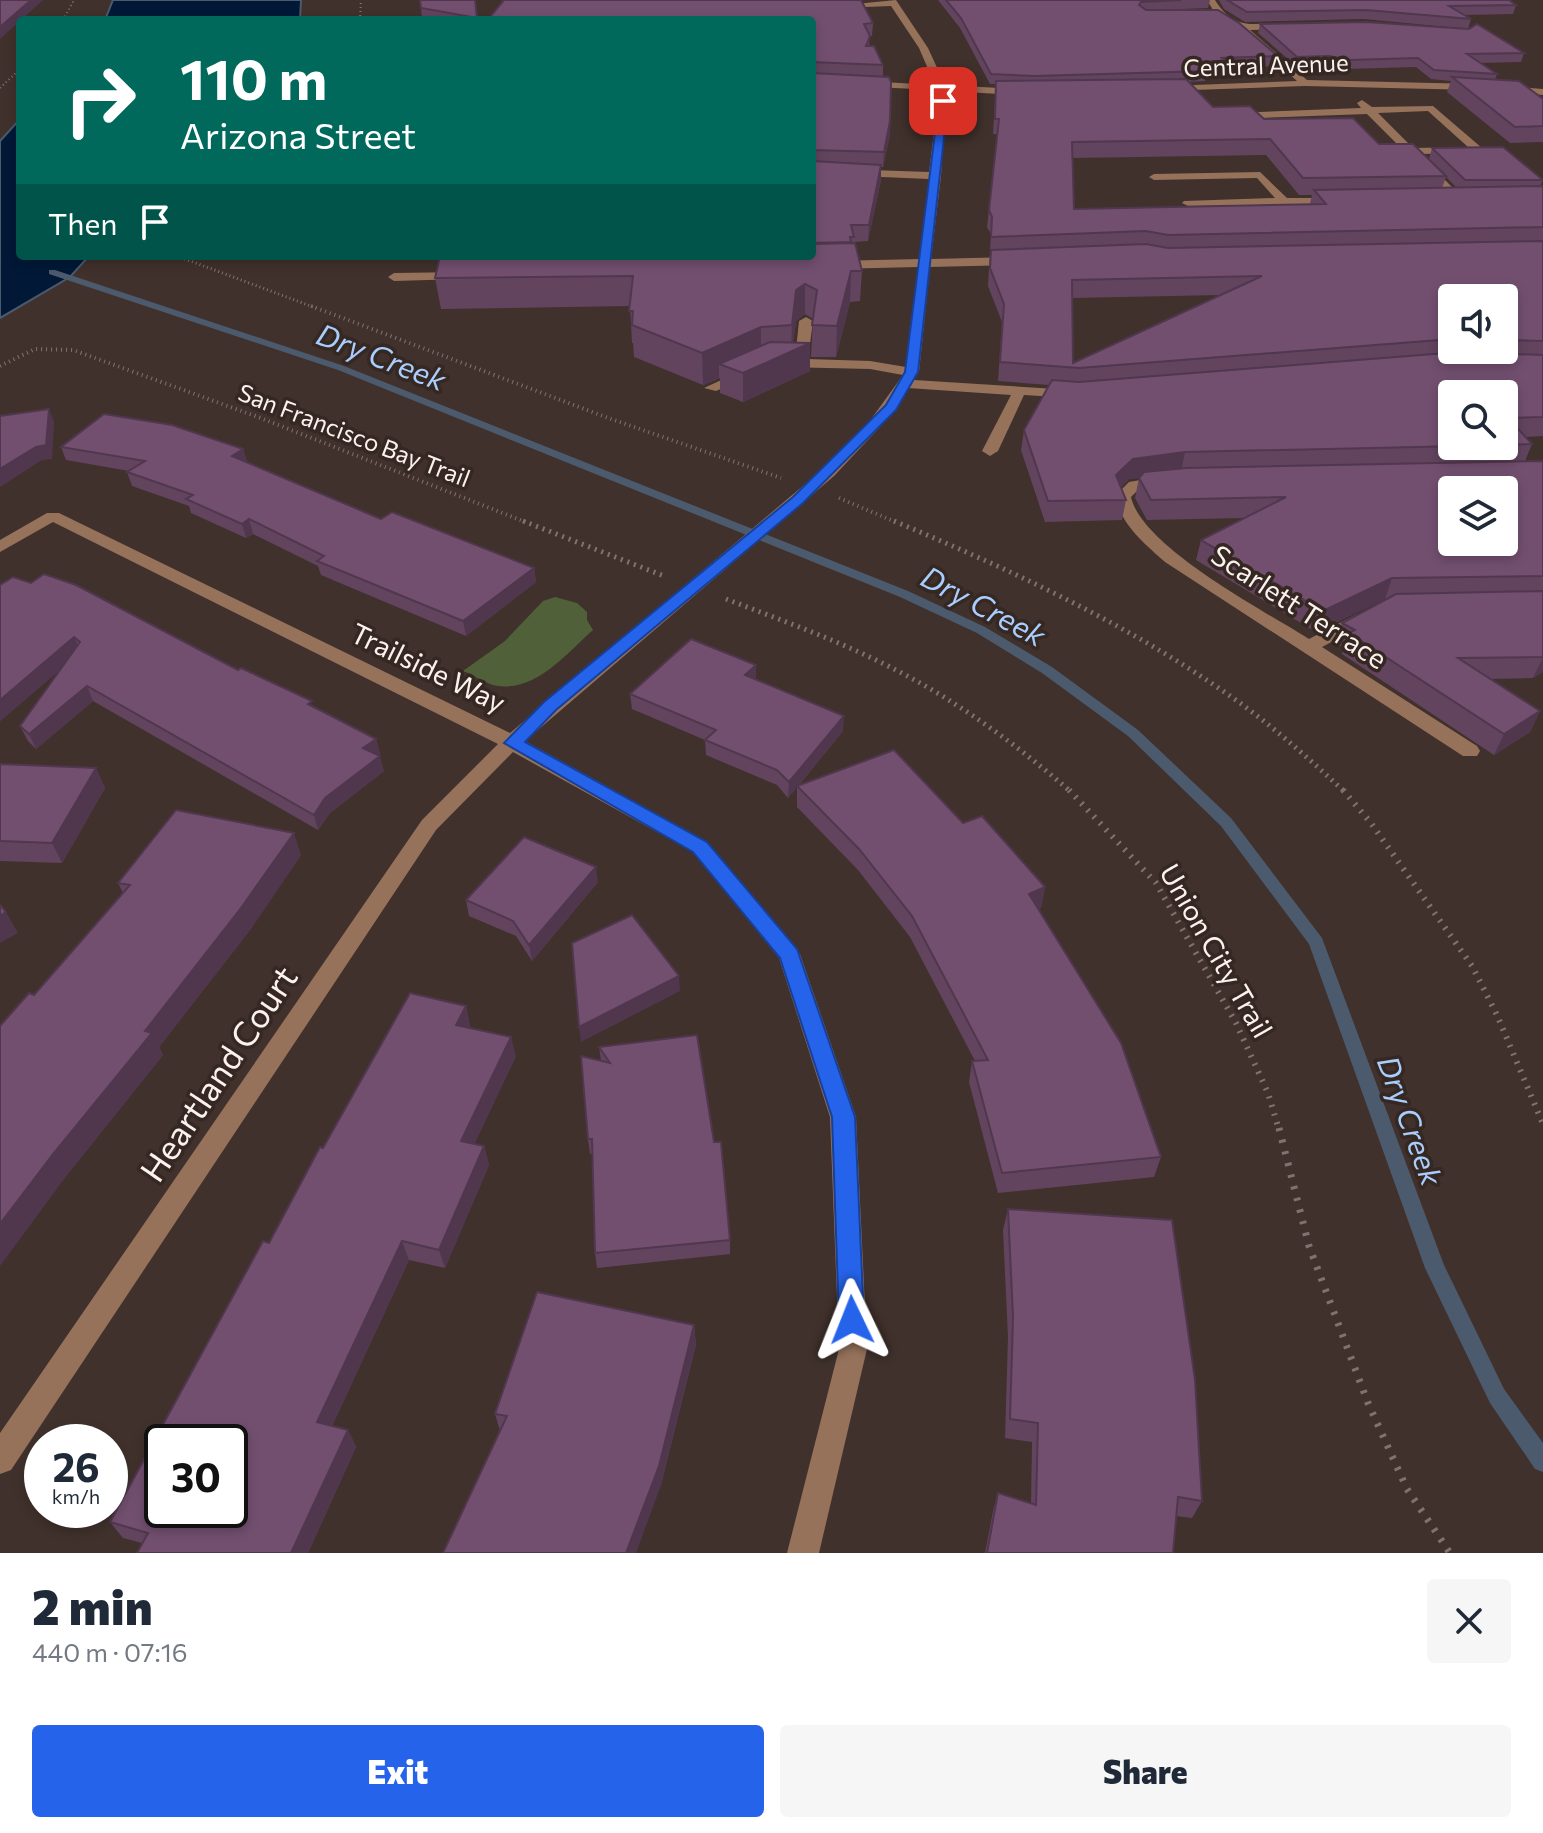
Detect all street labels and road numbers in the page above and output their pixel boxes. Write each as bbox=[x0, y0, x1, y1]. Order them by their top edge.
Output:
street label: Central Avenue bbox=[1183, 47, 1349, 82]
street label: San Francisco Bay Trail bbox=[234, 377, 475, 492]
street label: Scarlett Terrace bbox=[1206, 537, 1394, 675]
street label: Trailside Way bbox=[346, 615, 511, 719]
street label: Union City Trail bbox=[1153, 858, 1280, 1043]
street label: Heartland Court bbox=[130, 957, 305, 1189]

